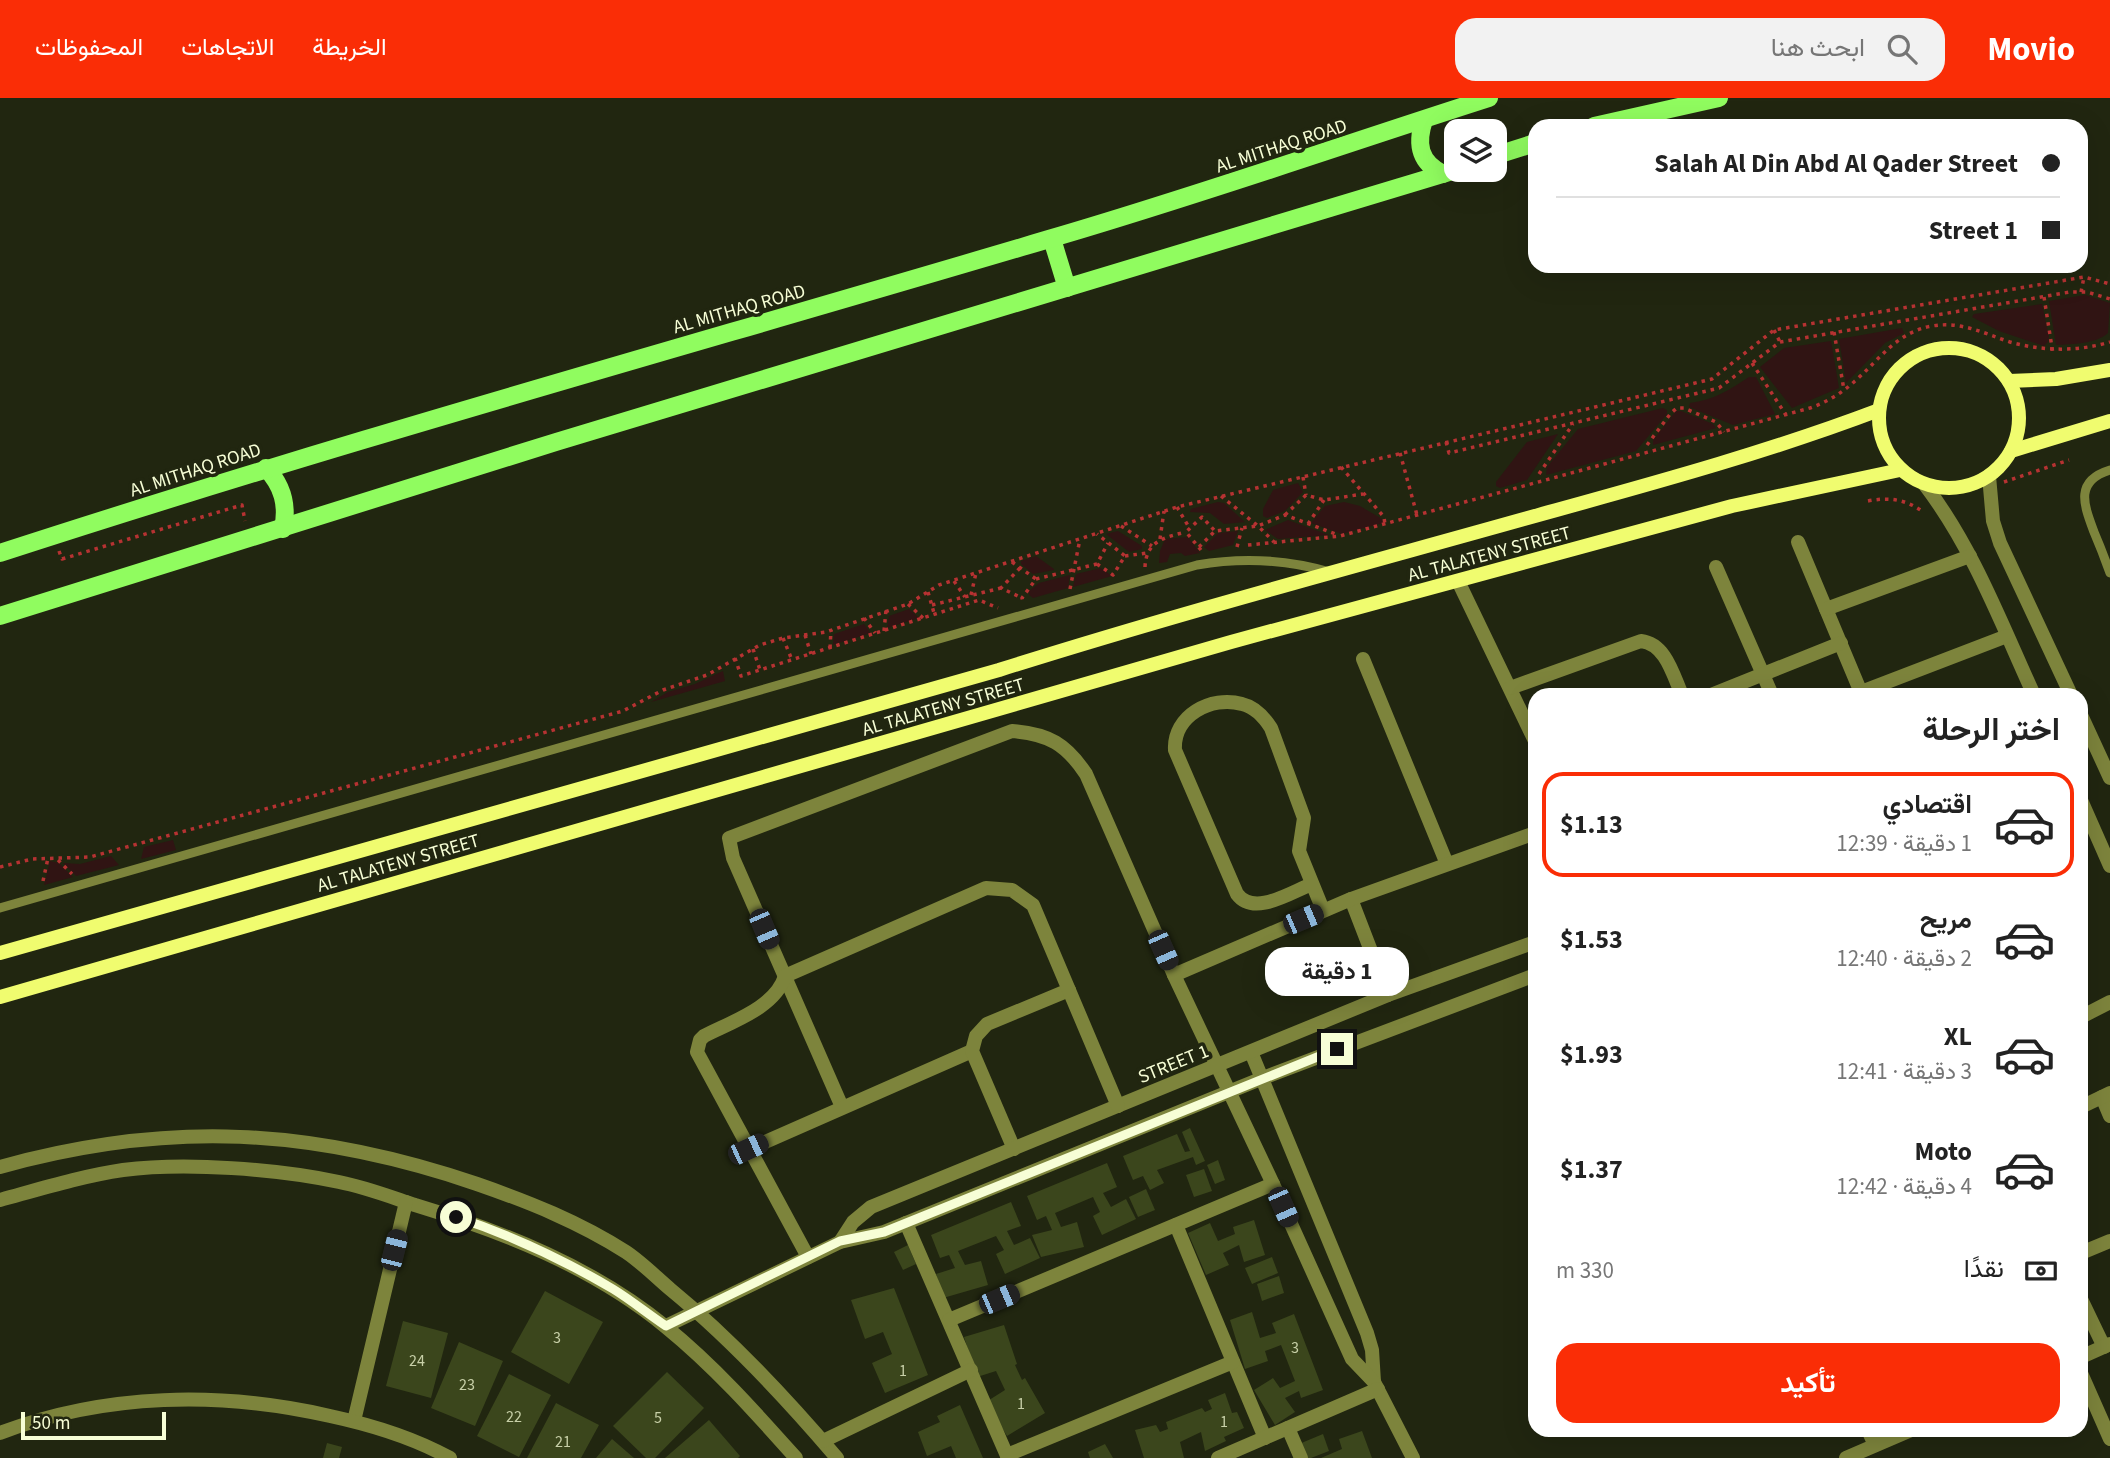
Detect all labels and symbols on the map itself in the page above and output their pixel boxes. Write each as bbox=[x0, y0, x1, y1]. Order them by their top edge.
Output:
street label: AL MITHAQ ROAD bbox=[1212, 112, 1351, 180]
street label: AL MITHAQ ROAD bbox=[670, 278, 809, 341]
street label: AL MITHAQ ROAD bbox=[126, 436, 265, 504]
street label: AL TALATENY STREET bbox=[1405, 520, 1574, 589]
street label: AL TALATENY STREET bbox=[859, 671, 1028, 744]
street label: AL TALATENY STREET bbox=[314, 827, 483, 900]
car bbox=[1280, 901, 1327, 937]
car bbox=[747, 906, 782, 952]
car bbox=[1145, 927, 1182, 973]
callout: 1 دقيقة bbox=[1265, 948, 1409, 996]
route end bbox=[1321, 1033, 1353, 1065]
street label: STREET 1 bbox=[1134, 1038, 1213, 1091]
car bbox=[725, 1131, 772, 1167]
car bbox=[1265, 1184, 1302, 1230]
route start bbox=[440, 1201, 472, 1233]
car bbox=[379, 1227, 410, 1273]
car bbox=[976, 1281, 1023, 1317]
house number: 3 bbox=[553, 1327, 561, 1349]
house number: 3 bbox=[1291, 1337, 1299, 1359]
house number: 24 bbox=[409, 1350, 425, 1372]
house number: 1 bbox=[899, 1360, 907, 1382]
house number: 23 bbox=[459, 1374, 475, 1396]
house number: 1 bbox=[1017, 1393, 1025, 1415]
house number: 22 bbox=[506, 1406, 522, 1428]
house number: 5 bbox=[654, 1407, 662, 1429]
scale bar bbox=[21, 1409, 166, 1441]
house number: 1 bbox=[1220, 1411, 1228, 1433]
house number: 21 bbox=[555, 1431, 571, 1453]

